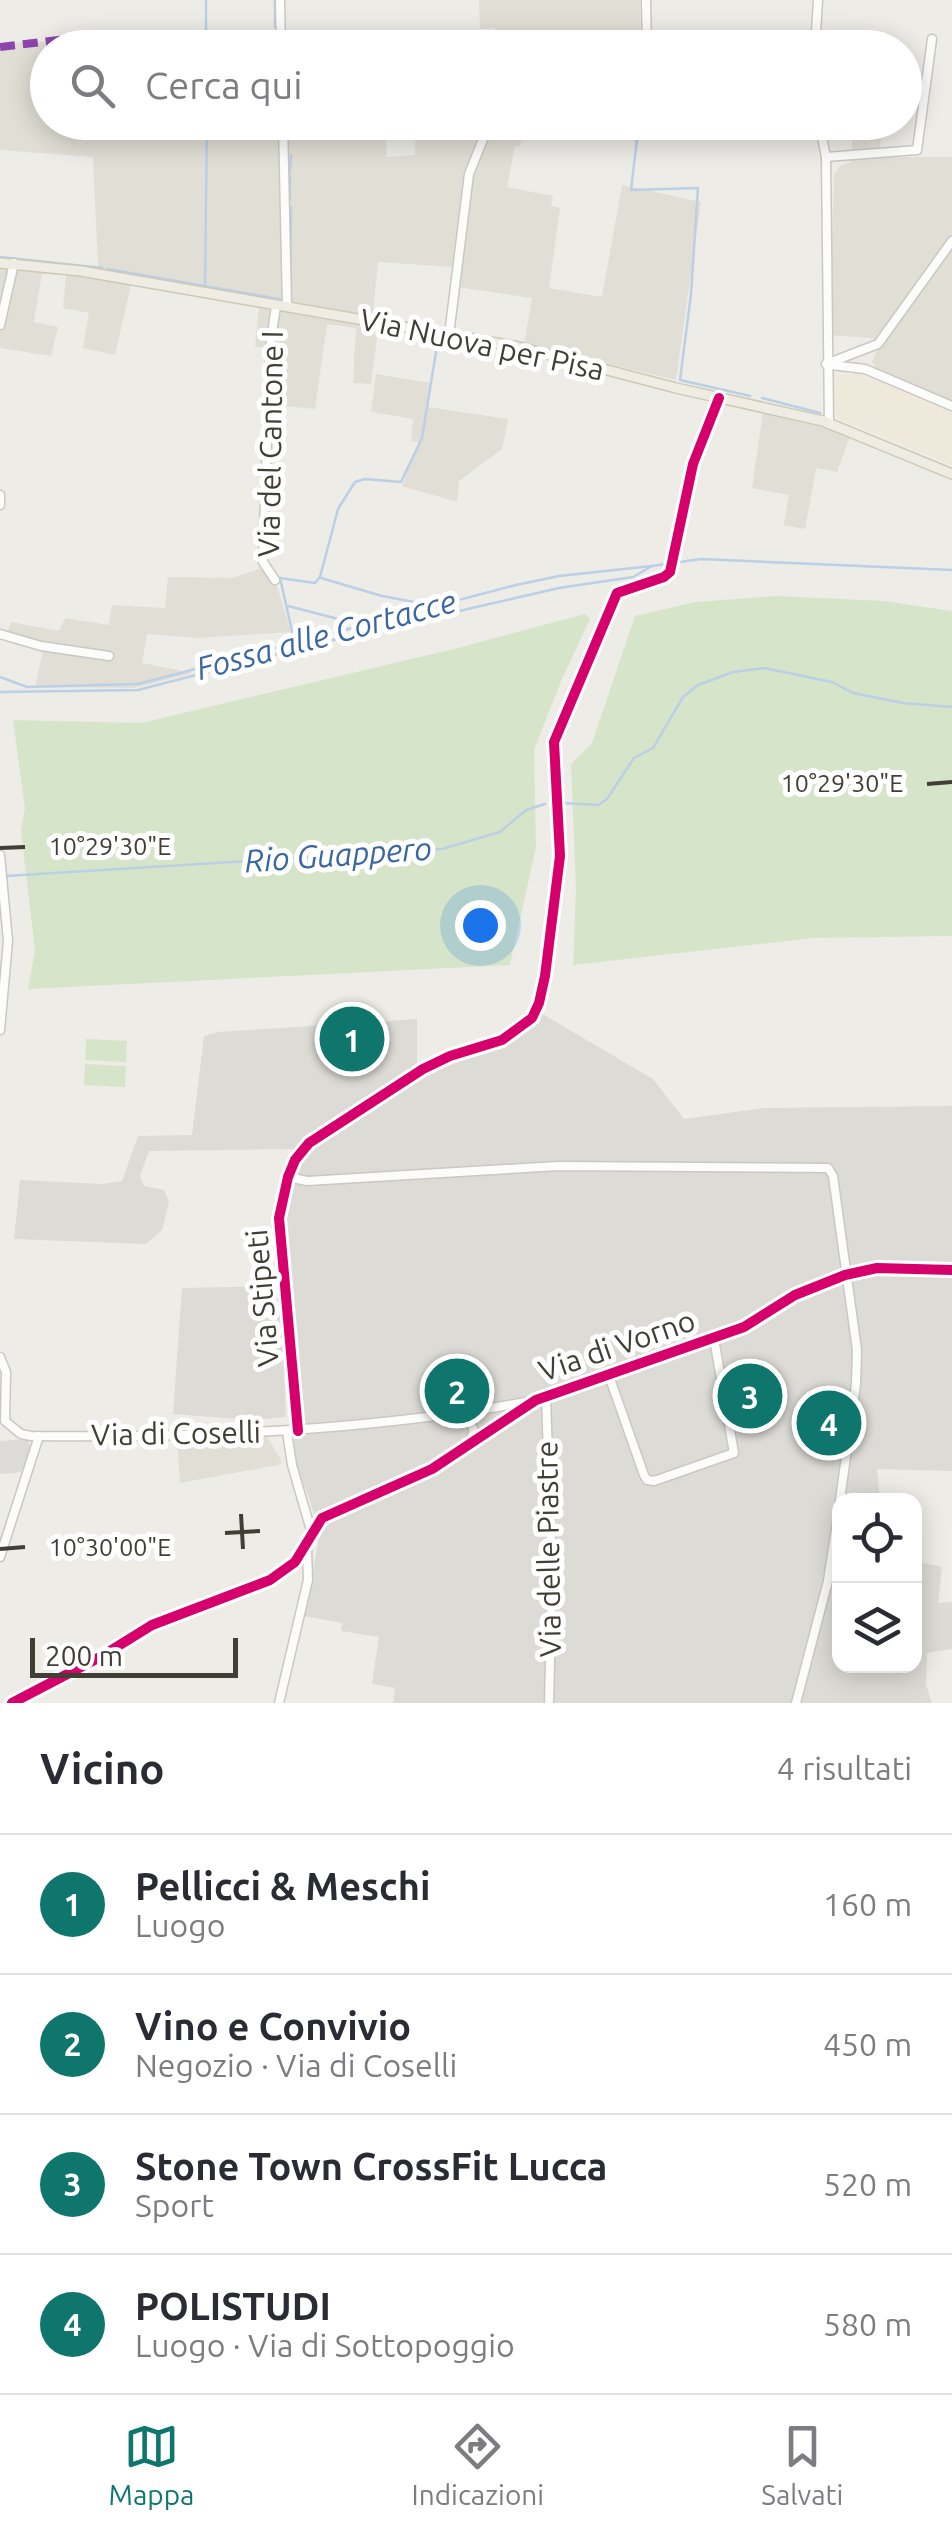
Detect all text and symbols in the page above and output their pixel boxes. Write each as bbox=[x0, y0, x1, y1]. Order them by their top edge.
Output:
search box bbox=[30, 30, 922, 140]
icon: search bbox=[65, 58, 120, 113]
text: Cerca qui bbox=[145, 64, 303, 106]
street label: Via Nuova per Pisa bbox=[357, 302, 607, 386]
street label: Via del Cantone I bbox=[251, 330, 289, 558]
water label: Fossa alle Cortacce bbox=[192, 582, 460, 686]
text: 10°29'30"E bbox=[781, 769, 903, 797]
water label: Rio Guappero bbox=[243, 830, 433, 878]
text: 10°29'30"E bbox=[49, 832, 171, 860]
your location bbox=[455, 900, 506, 951]
pin: 1 bbox=[320, 1002, 384, 1076]
street label: Via Stipeti bbox=[239, 1228, 285, 1368]
street label: Via di Vorno bbox=[534, 1302, 699, 1388]
pin: 2 bbox=[424, 1354, 490, 1428]
pin: 3 bbox=[718, 1358, 782, 1434]
pin: 4 bbox=[796, 1386, 862, 1460]
street label: Via di Coselli bbox=[91, 1415, 261, 1451]
street label: Via delle Piastre bbox=[529, 1441, 567, 1657]
map controls bbox=[832, 1493, 922, 1673]
button: locate bbox=[832, 1493, 922, 1583]
text: 10°30'00"E bbox=[49, 1533, 171, 1561]
button: layers bbox=[832, 1583, 922, 1673]
scale bar bbox=[30, 1633, 238, 1678]
text: 200 m bbox=[45, 1640, 123, 1671]
text: Vicino bbox=[40, 1745, 165, 1792]
text: 4 risultati bbox=[777, 1750, 912, 1786]
text: Pellicci & Meschi bbox=[135, 1865, 430, 1907]
text: 1 bbox=[63, 1886, 82, 1922]
text: 160 m bbox=[823, 1886, 912, 1922]
text: Luogo bbox=[135, 1907, 225, 1943]
text: Vino e Convivio bbox=[135, 2005, 411, 2047]
text: 2 bbox=[63, 2026, 82, 2062]
text: 450 m bbox=[823, 2026, 912, 2062]
text: Negozio · Via di Coselli bbox=[135, 2047, 457, 2083]
text: Stone Town CrossFit Lucca bbox=[135, 2145, 607, 2187]
text: 3 bbox=[63, 2166, 82, 2202]
text: 520 m bbox=[823, 2166, 912, 2202]
text: Sport bbox=[135, 2187, 214, 2223]
text: POLISTUDI bbox=[135, 2285, 331, 2327]
text: 4 bbox=[63, 2306, 82, 2342]
text: 580 m bbox=[823, 2306, 912, 2342]
text: Luogo · Via di Sottopoggio bbox=[135, 2327, 515, 2363]
tab: Mappa bbox=[109, 2419, 194, 2510]
tab: Indicazioni bbox=[412, 2419, 544, 2510]
tab: Salvati bbox=[761, 2419, 843, 2510]

